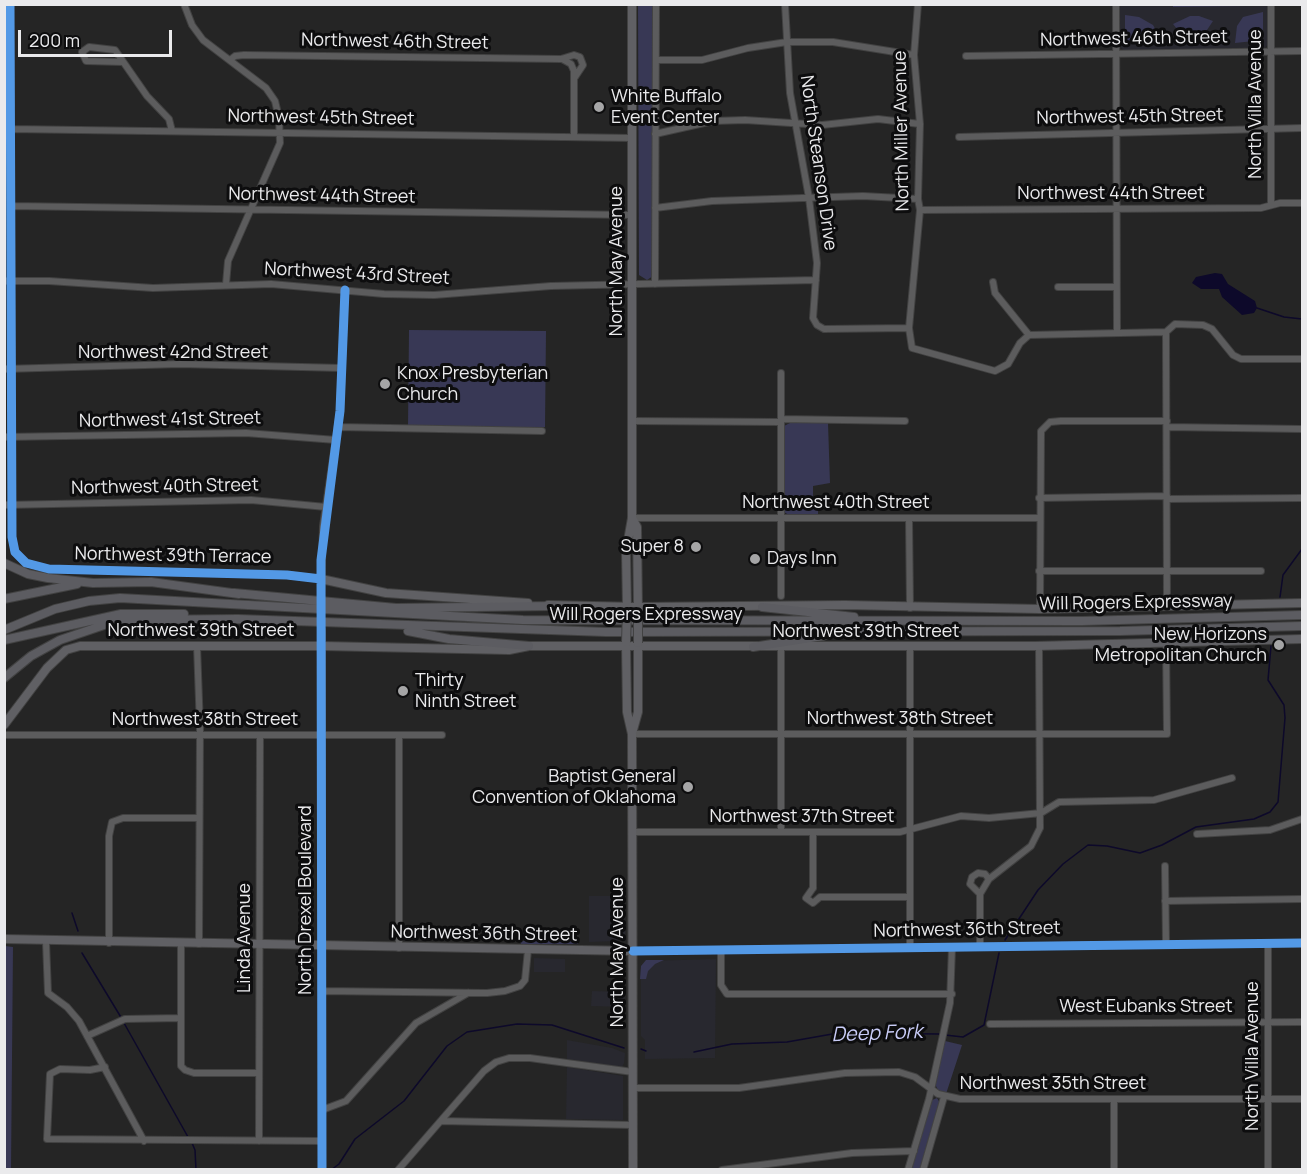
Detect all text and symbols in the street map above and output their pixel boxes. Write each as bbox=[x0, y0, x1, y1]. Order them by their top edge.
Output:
scale bar bbox=[21, 18, 176, 56]
street label: Northwest 46th Street bbox=[1040, 27, 1228, 51]
text: 200 m bbox=[29, 28, 80, 52]
street label: North Villa Avenue bbox=[1245, 29, 1267, 179]
street label: Northwest 46th Street bbox=[301, 30, 489, 54]
street label: North Miller Avenue bbox=[890, 50, 914, 212]
street label: North Steanson Drive bbox=[795, 74, 841, 252]
place label: White Buffalo Event Center bbox=[611, 86, 722, 128]
marker: White Buffalo Event Center bbox=[592, 100, 606, 114]
street label: Northwest 45th Street bbox=[1036, 105, 1224, 129]
street label: Northwest 45th Street bbox=[227, 106, 415, 130]
street label: Northwest 44th Street bbox=[1017, 183, 1205, 205]
street label: Northwest 44th Street bbox=[228, 184, 416, 208]
street label: North May Avenue bbox=[606, 186, 628, 336]
street label: Northwest 43rd Street bbox=[264, 258, 450, 290]
street label: Northwest 42nd Street bbox=[78, 342, 268, 364]
place label: Knox Presbyterian Church bbox=[397, 363, 548, 406]
marker: Knox Presbyterian Church bbox=[378, 377, 392, 391]
street label: Northwest 41st Street bbox=[79, 408, 261, 432]
street label: Northwest 40th Street bbox=[71, 475, 259, 499]
street label: Northwest 40th Street bbox=[742, 492, 930, 514]
place label: Super 8 bbox=[620, 536, 684, 558]
marker: Super 8 bbox=[689, 540, 703, 554]
street label: Northwest 39th Terrace bbox=[74, 543, 272, 569]
place label: Days Inn bbox=[767, 548, 837, 570]
marker: Days Inn bbox=[748, 552, 762, 566]
street label: Will Rogers Expressway bbox=[1039, 591, 1233, 615]
street label: Will Rogers Expressway bbox=[549, 604, 743, 626]
street label: Northwest 39th Street bbox=[107, 620, 295, 642]
street label: Northwest 39th Street bbox=[772, 621, 960, 643]
place label: New Horizons Metropolitan Church bbox=[1095, 624, 1267, 666]
marker: New Horizons Metropolitan Church bbox=[1272, 638, 1286, 652]
place label: Thirty Ninth Street bbox=[415, 670, 517, 712]
marker: Thirty Ninth Street bbox=[396, 684, 410, 698]
street label: Northwest 38th Street bbox=[807, 708, 993, 730]
street label: Northwest 38th Street bbox=[112, 709, 298, 731]
place label: Baptist General Convention of Oklahoma bbox=[472, 766, 676, 808]
marker: Baptist General Convention of Oklahoma bbox=[681, 780, 695, 794]
street label: North Drexel Boulevard bbox=[295, 805, 317, 995]
street label: Northwest 37th Street bbox=[710, 806, 894, 828]
street label: North May Avenue bbox=[607, 877, 629, 1027]
street label: Linda Avenue bbox=[234, 883, 256, 993]
street label: Northwest 36th Street bbox=[873, 918, 1061, 942]
street label: Northwest 36th Street bbox=[390, 922, 578, 946]
street label: North Villa Avenue bbox=[1242, 981, 1264, 1131]
street label: West Eubanks Street bbox=[1059, 996, 1233, 1018]
water label: Deep Fork bbox=[831, 1020, 923, 1048]
street label: Northwest 35th Street bbox=[960, 1073, 1146, 1095]

